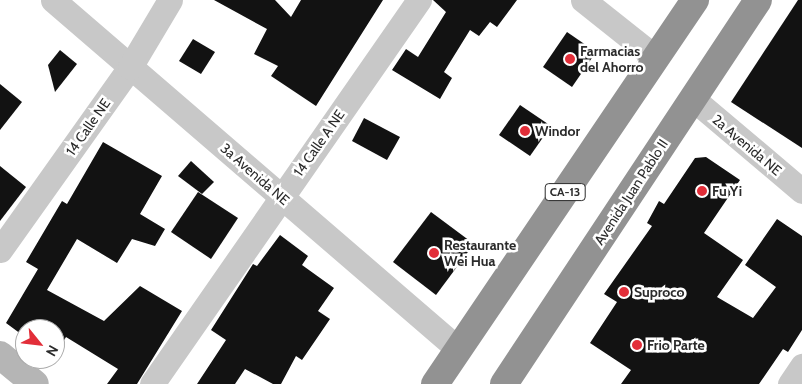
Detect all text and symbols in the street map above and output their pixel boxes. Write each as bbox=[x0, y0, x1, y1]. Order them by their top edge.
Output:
place label: Farmacias del Ahorro bbox=[580, 43, 644, 75]
marker: Farmacias del Ahorro bbox=[564, 53, 576, 65]
street label: 14 Calle NE bbox=[62, 95, 114, 159]
street label: 14 Calle A NE bbox=[290, 106, 348, 180]
street label: 2a Avenida NE bbox=[709, 111, 785, 179]
place label: Windor bbox=[535, 123, 580, 139]
marker: Windor bbox=[519, 125, 531, 137]
street label: Avenida Juan Pablo II bbox=[591, 136, 671, 248]
street label: 3a Avenida NE bbox=[217, 140, 293, 208]
road number: CA-13 bbox=[544, 182, 586, 202]
place label: Fu Yi bbox=[712, 183, 742, 199]
marker: Fu Yi bbox=[696, 185, 708, 197]
place label: Restaurante Wei Hua bbox=[444, 237, 516, 270]
marker: Restaurante Wei Hua bbox=[428, 247, 440, 259]
place label: Suproco bbox=[634, 284, 685, 300]
marker: Suproco bbox=[618, 286, 630, 298]
north arrow bbox=[15, 319, 65, 369]
place label: Frio Parte bbox=[647, 337, 705, 353]
marker: Frio Parte bbox=[631, 339, 643, 351]
text: N bbox=[42, 342, 63, 359]

